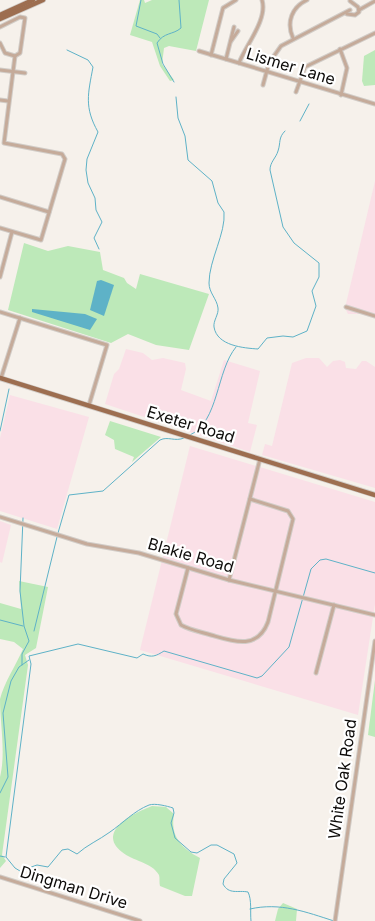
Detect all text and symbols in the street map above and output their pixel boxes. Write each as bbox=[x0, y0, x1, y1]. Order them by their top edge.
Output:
street label: Lismer Lane bbox=[244, 43, 338, 89]
street label: Exeter Road bbox=[145, 401, 237, 447]
street label: Blakie Road bbox=[146, 533, 236, 577]
street label: White Oak Road bbox=[324, 718, 360, 840]
street label: Dingman Drive bbox=[18, 861, 130, 913]

